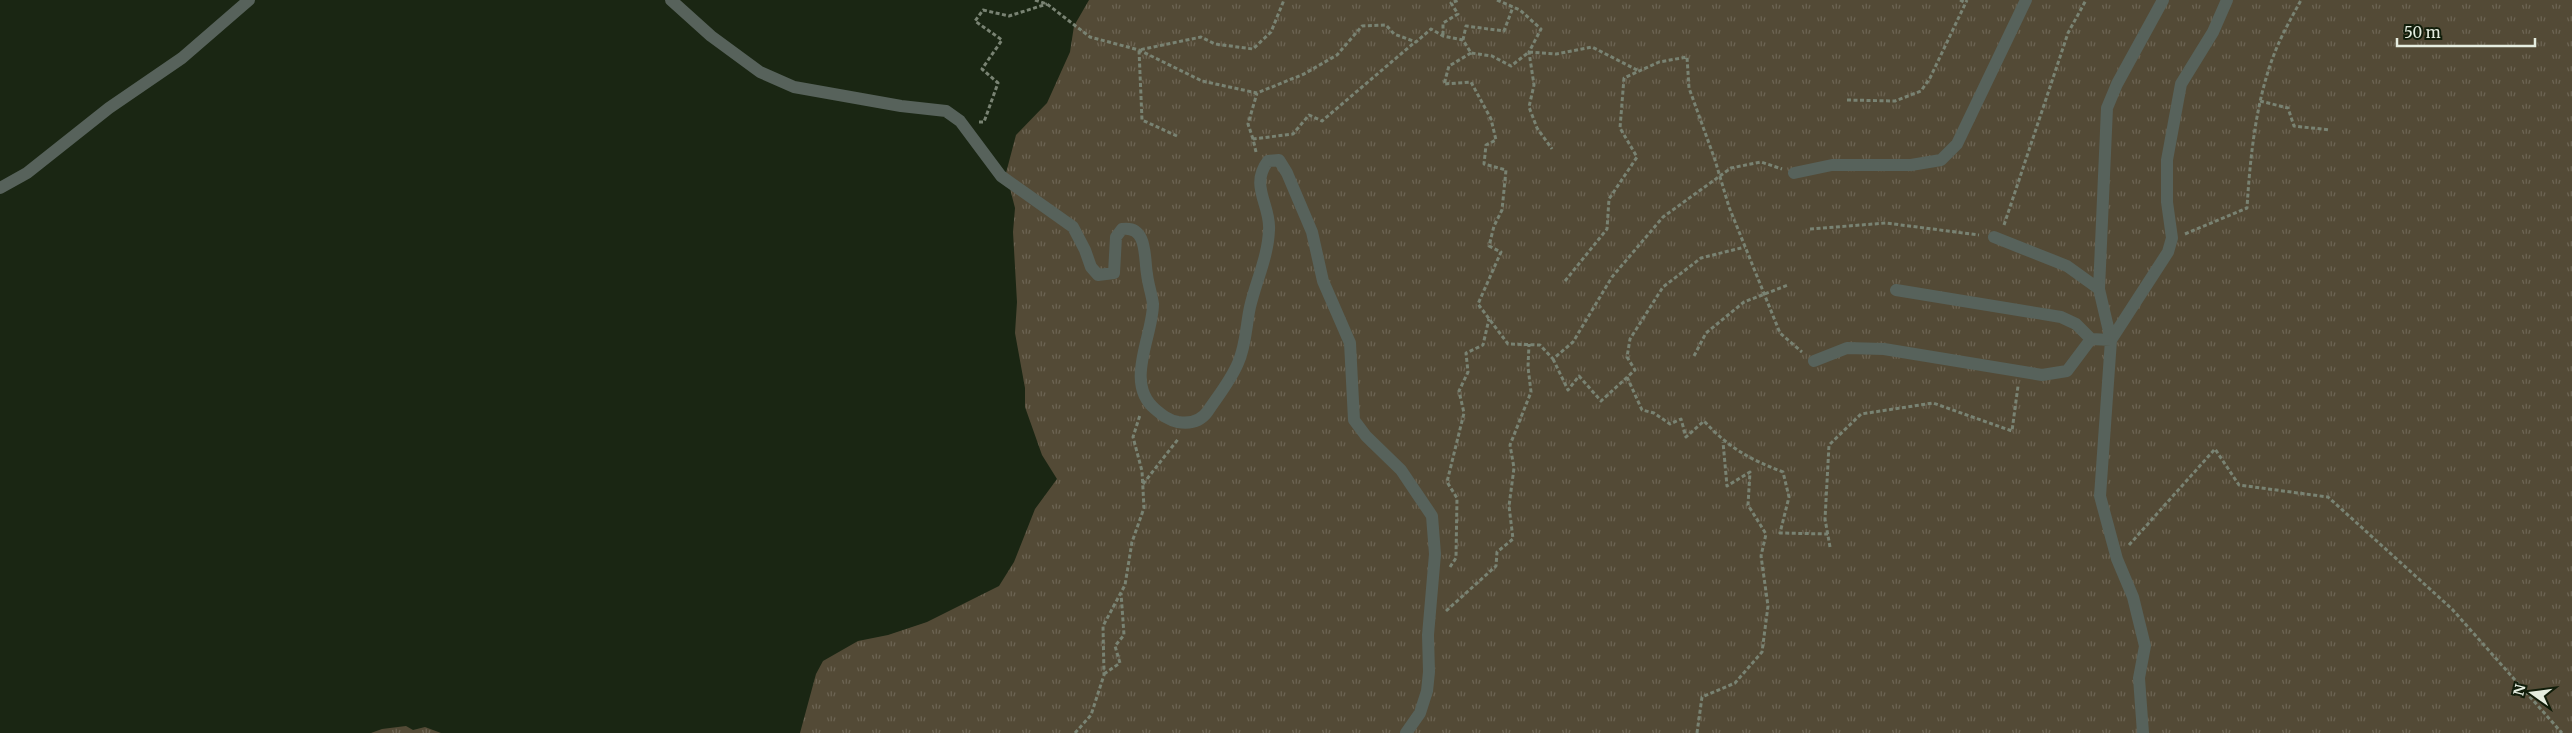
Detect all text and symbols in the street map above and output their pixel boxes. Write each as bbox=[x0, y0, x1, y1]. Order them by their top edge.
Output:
scale bar bbox=[2397, 15, 2534, 47]
text: 50 m bbox=[2404, 23, 2441, 42]
north arrow bbox=[2507, 668, 2557, 718]
text: N bbox=[2509, 682, 2529, 697]

